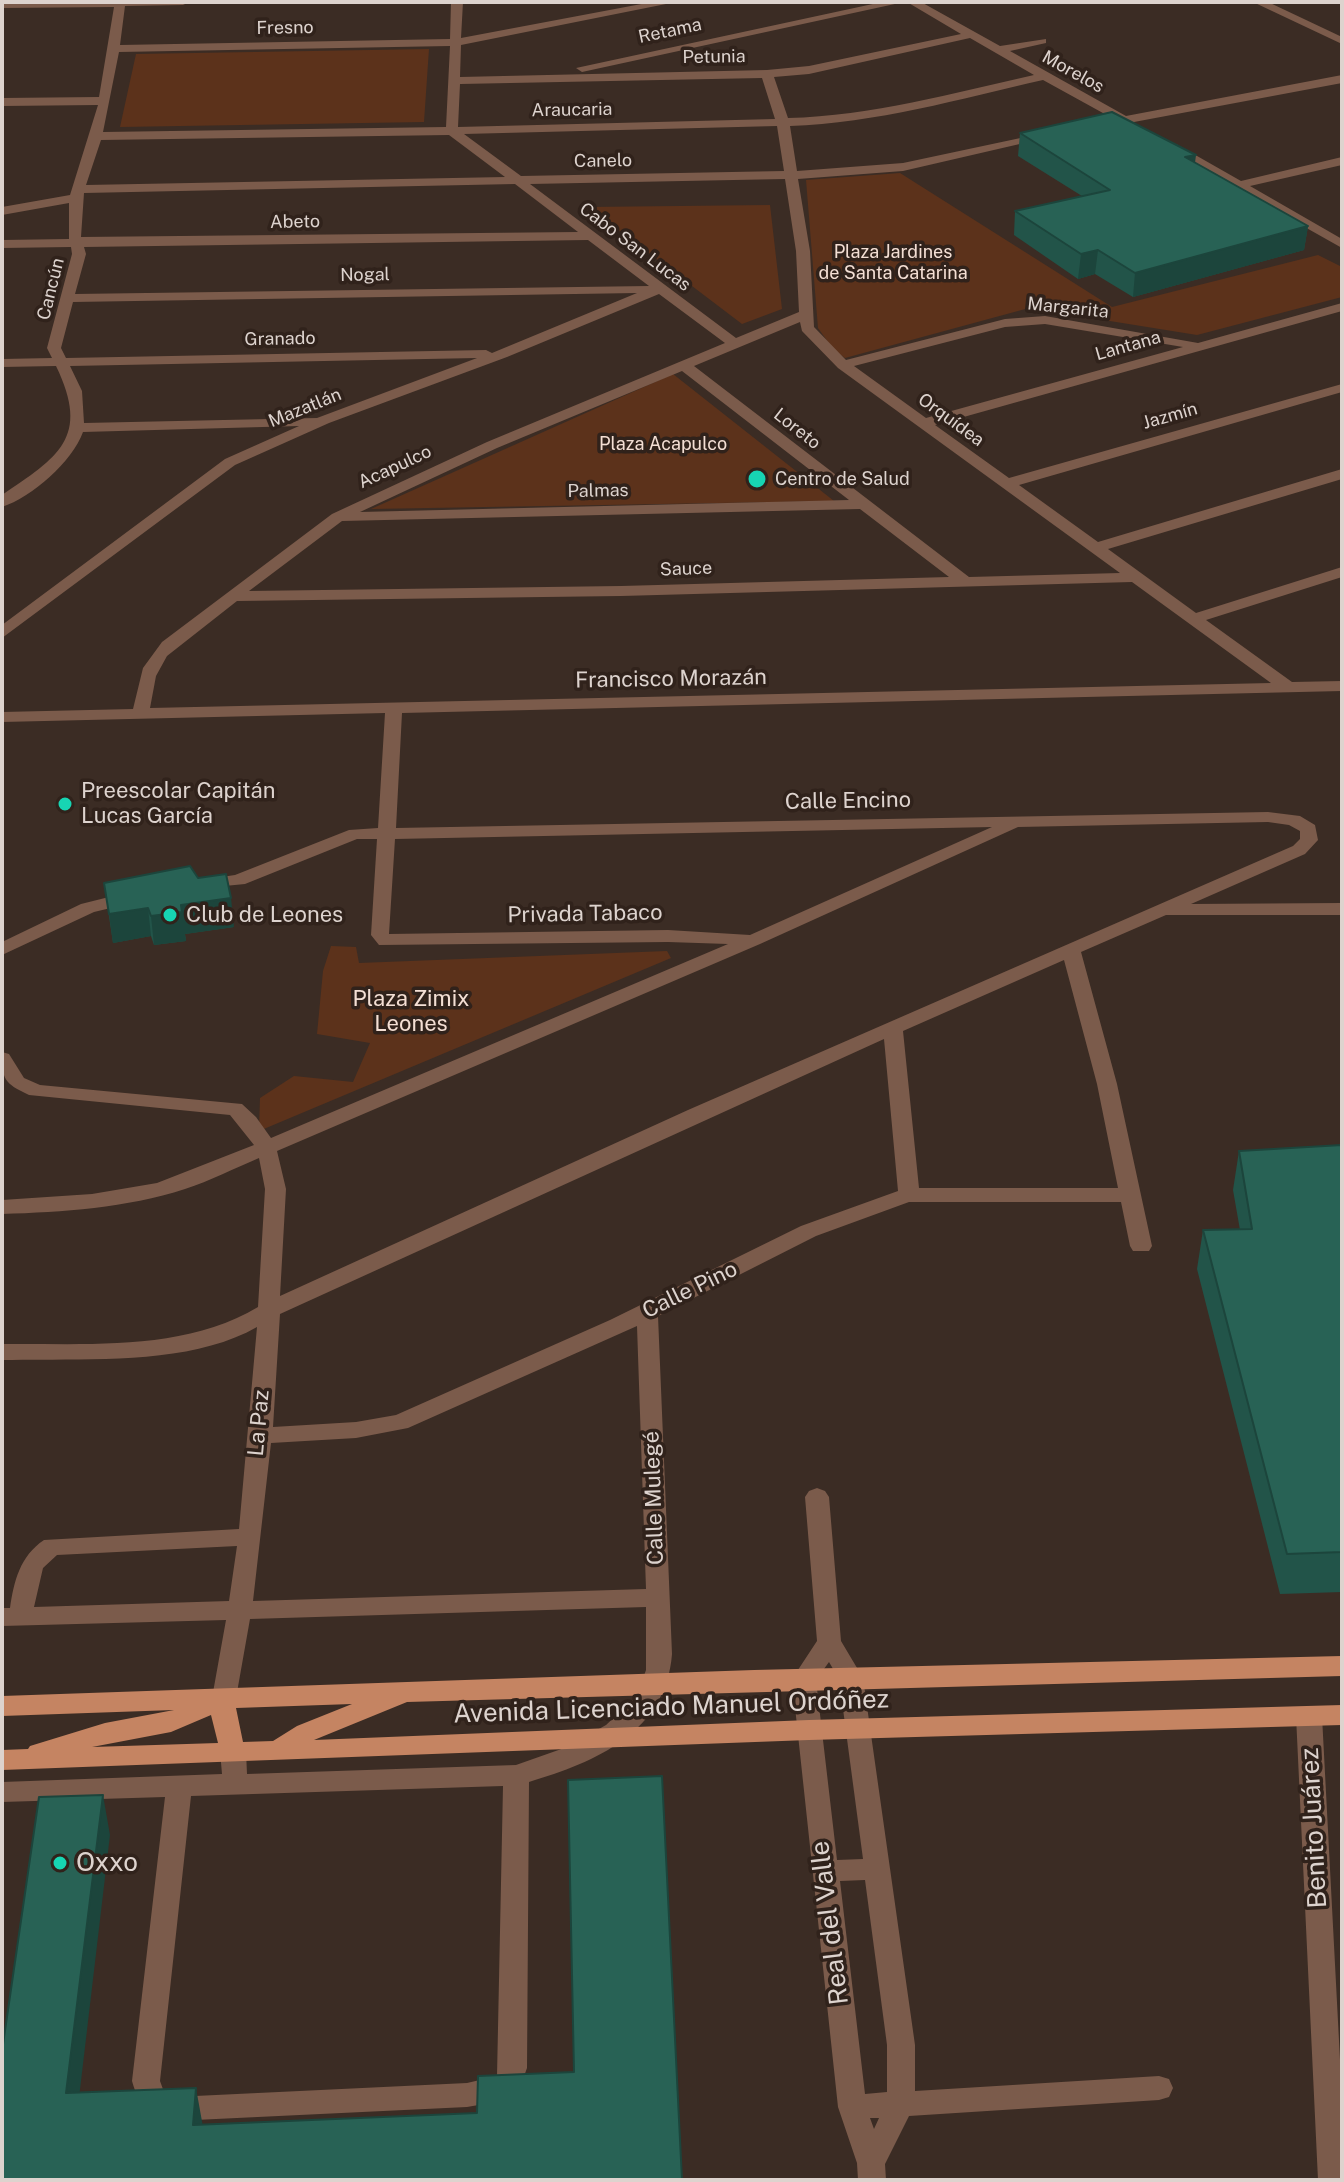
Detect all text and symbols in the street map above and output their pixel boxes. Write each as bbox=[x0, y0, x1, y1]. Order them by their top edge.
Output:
street label: Retama bbox=[636, 14, 704, 48]
street label: Fresno bbox=[256, 17, 314, 39]
street label: Petunia bbox=[682, 46, 746, 68]
street label: Morelos bbox=[1038, 46, 1108, 98]
street label: Araucaria bbox=[531, 98, 613, 122]
street label: Canelo bbox=[574, 150, 632, 172]
street label: Cabo San Lucas bbox=[575, 198, 695, 296]
street label: Abeto bbox=[270, 211, 320, 233]
park label: Plaza Jardines de Santa Catarina bbox=[818, 241, 968, 284]
street label: Cancún bbox=[33, 256, 69, 322]
street label: Nogal bbox=[340, 264, 390, 286]
street label: Margarita bbox=[1026, 293, 1110, 323]
street label: Lantana bbox=[1093, 326, 1163, 366]
street label: Granado bbox=[244, 328, 316, 350]
street label: Mazatlán bbox=[265, 384, 345, 432]
street label: Orquídea bbox=[914, 389, 988, 451]
street label: Jazmín bbox=[1140, 398, 1200, 434]
street label: Loreto bbox=[769, 404, 825, 454]
park label: Plaza Acapulco bbox=[599, 433, 727, 455]
street label: Acapulco bbox=[355, 441, 435, 493]
marker: Centro de Salud bbox=[746, 468, 768, 490]
place label: Centro de Salud bbox=[775, 468, 910, 490]
street label: Palmas bbox=[567, 480, 629, 502]
street label: Sauce bbox=[659, 557, 713, 581]
street label: Francisco Morazán bbox=[575, 664, 767, 694]
place label: Preescolar Capitán Lucas García bbox=[81, 778, 275, 830]
street label: Calle Encino bbox=[785, 787, 911, 815]
marker: Preescolar Capitán Lucas García bbox=[56, 795, 74, 813]
street label: Privada Tabaco bbox=[507, 899, 663, 929]
place label: Club de Leones bbox=[186, 902, 343, 928]
marker: Club de Leones bbox=[161, 906, 179, 924]
park label: Plaza Zimix Leones bbox=[352, 986, 470, 1038]
street label: Calle Pino bbox=[638, 1256, 742, 1324]
street label: La Paz bbox=[243, 1389, 275, 1457]
street label: Calle Mulegé bbox=[638, 1431, 670, 1565]
street label: Avenida Licenciado Manuel Ordóñez bbox=[453, 1684, 889, 1730]
street label: Benito Juárez bbox=[1294, 1747, 1334, 1909]
street label: Real del Valle bbox=[804, 1839, 856, 2007]
place label: Oxxo bbox=[76, 1847, 138, 1879]
marker: Oxxo bbox=[51, 1854, 69, 1872]

